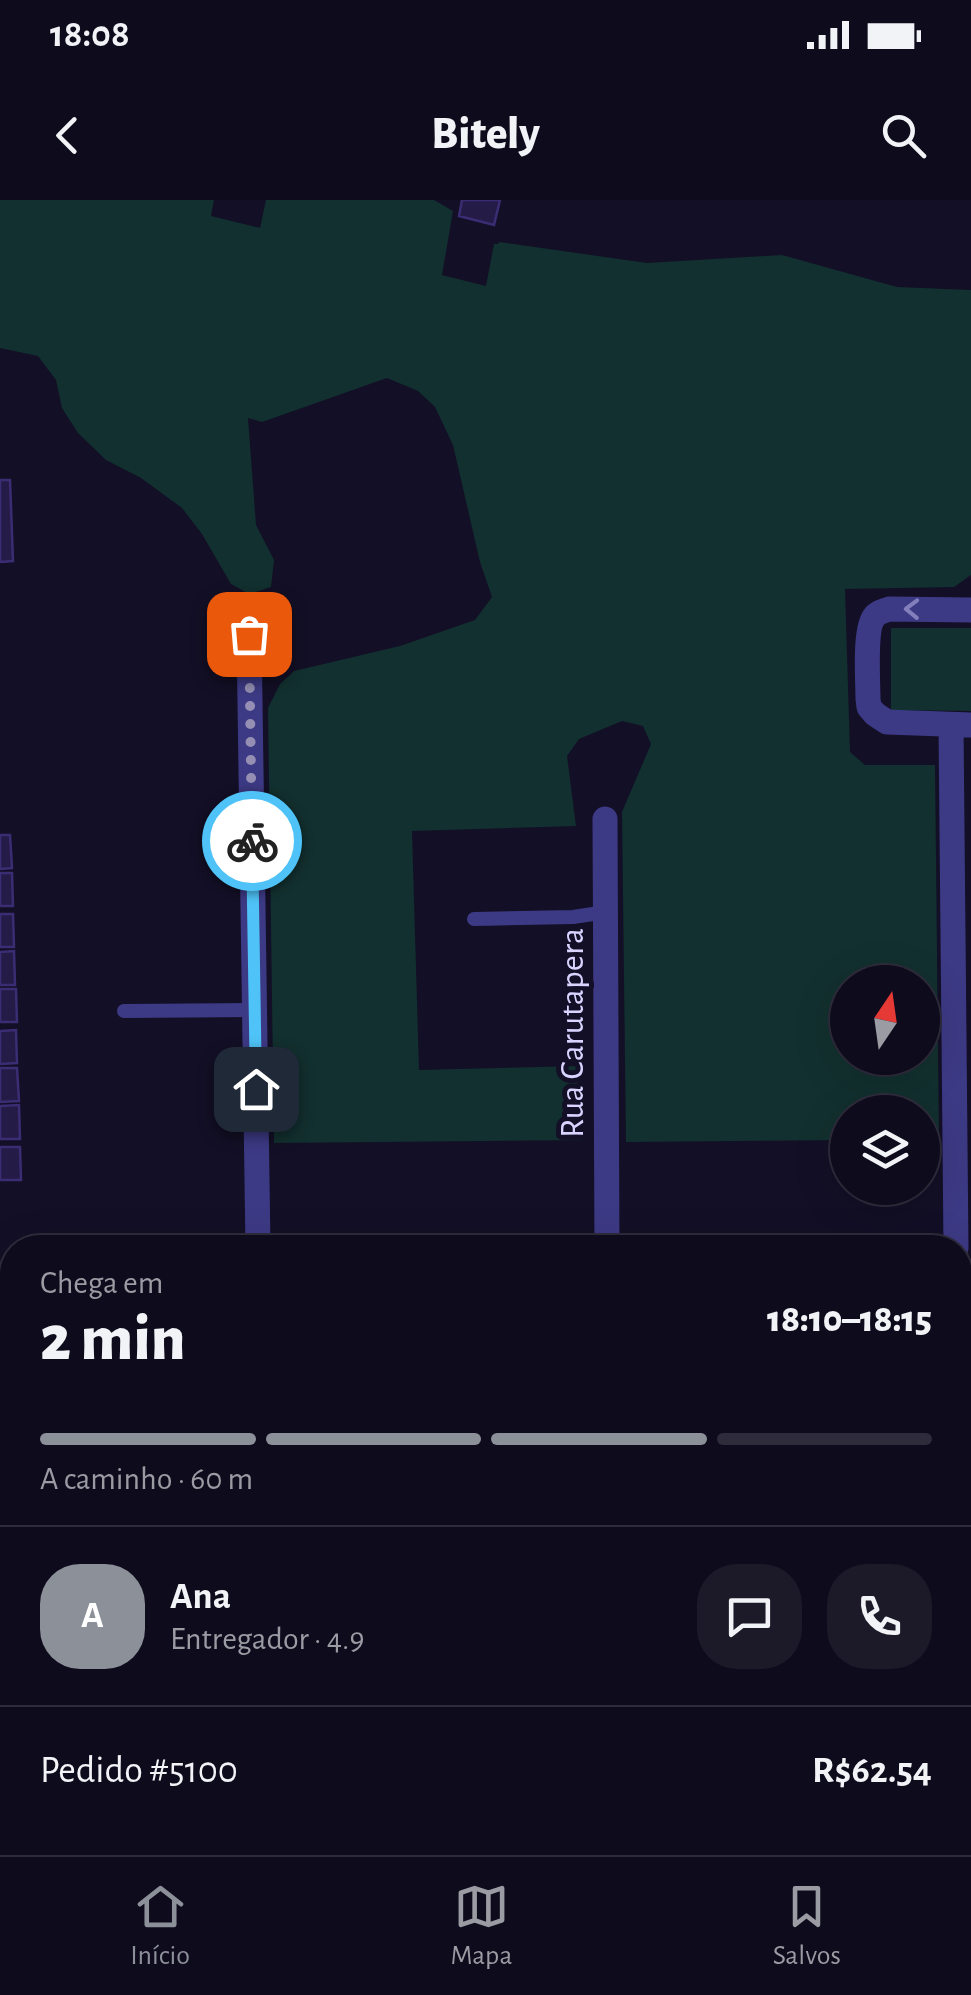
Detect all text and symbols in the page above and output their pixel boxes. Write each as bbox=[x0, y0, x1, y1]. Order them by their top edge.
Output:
text: 18:08 bbox=[50, 16, 130, 54]
icon: back bbox=[40, 108, 95, 163]
icon: search bbox=[876, 108, 931, 163]
text: Bitely bbox=[431, 112, 540, 157]
pin bbox=[207, 592, 292, 677]
one-way arrow bbox=[904, 599, 920, 620]
icon: bag bbox=[222, 607, 277, 662]
courier bbox=[202, 791, 302, 891]
icon: bike bbox=[225, 814, 280, 869]
street label: Rua Carutapera bbox=[555, 928, 590, 1138]
north arrow bbox=[830, 965, 940, 1075]
map controls bbox=[830, 965, 940, 1205]
pin bbox=[214, 1047, 299, 1132]
icon: home bbox=[229, 1062, 284, 1117]
button: layers bbox=[830, 1095, 940, 1205]
text: Chega em bbox=[40, 1267, 163, 1299]
text: 18:10–18:15 bbox=[767, 1301, 932, 1339]
text: 2 min bbox=[40, 1307, 186, 1372]
text: A caminho · 60 m bbox=[40, 1463, 253, 1495]
button: chat bbox=[697, 1564, 802, 1669]
button: phone bbox=[827, 1564, 932, 1669]
text: Ana bbox=[170, 1578, 231, 1616]
text: A bbox=[81, 1597, 104, 1635]
text: Entregador · 4.9 bbox=[170, 1623, 364, 1655]
text: Pedido #5100 bbox=[40, 1752, 238, 1790]
text: R$62.54 bbox=[812, 1752, 932, 1790]
tab: Início bbox=[130, 1879, 190, 1973]
tab: Mapa bbox=[450, 1879, 512, 1973]
tab: Salvos bbox=[773, 1879, 841, 1973]

